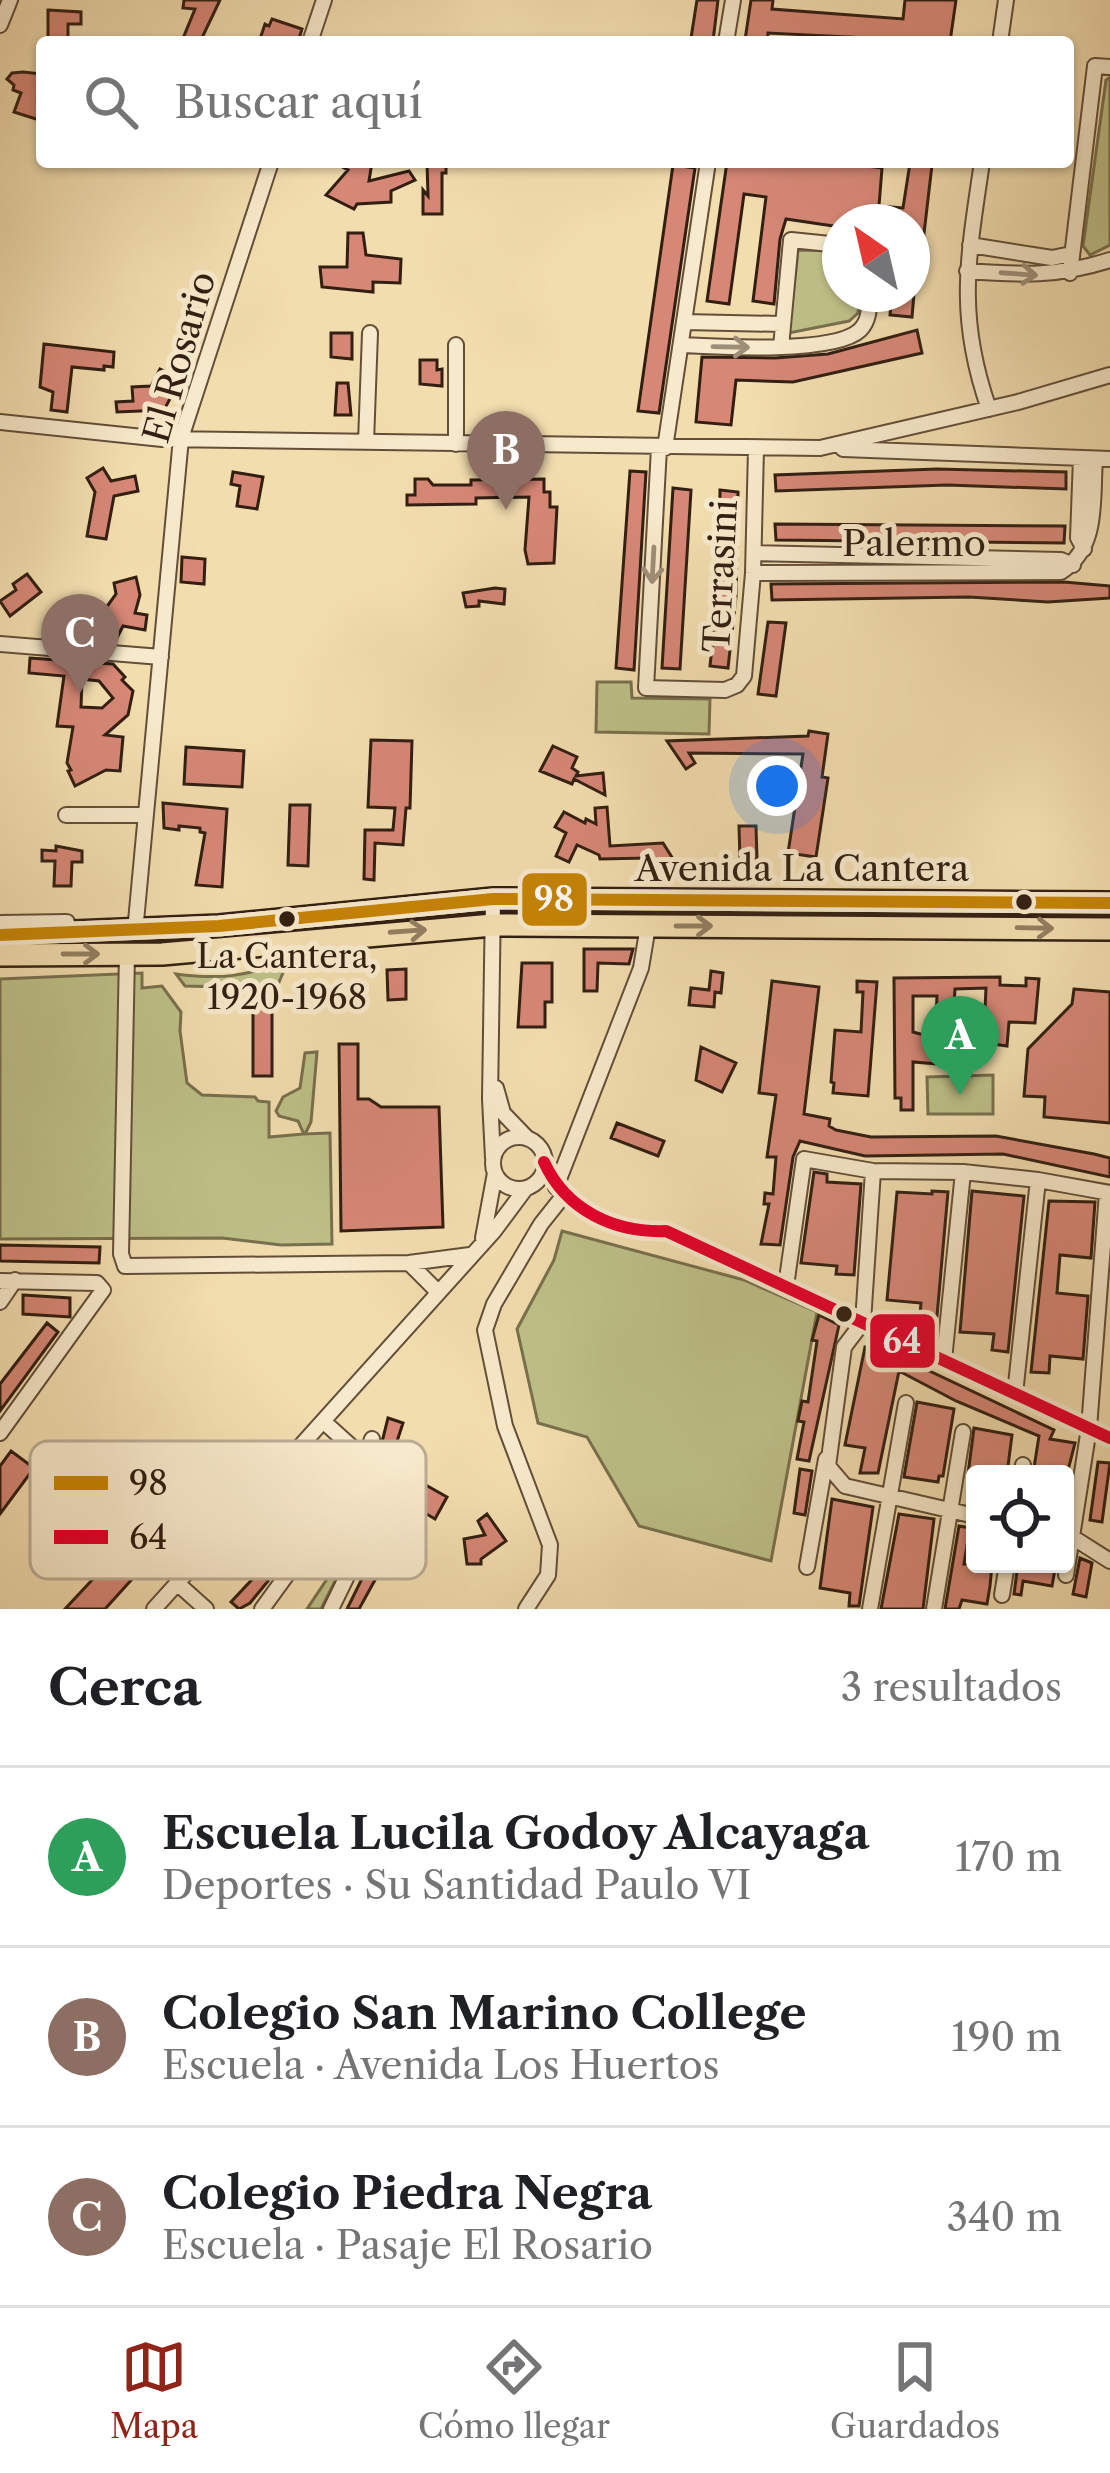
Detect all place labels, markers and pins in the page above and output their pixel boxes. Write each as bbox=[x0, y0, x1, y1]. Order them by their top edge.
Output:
pin: B bbox=[467, 411, 545, 510]
pin: C bbox=[41, 594, 119, 693]
unlabelled marker bbox=[1013, 891, 1035, 913]
marker: La Cantera, 1920-1968 bbox=[276, 908, 298, 930]
place label: La Cantera, 1920-1968 bbox=[197, 936, 377, 1018]
pin: A bbox=[921, 996, 999, 1095]
unlabelled marker bbox=[833, 1303, 855, 1325]

